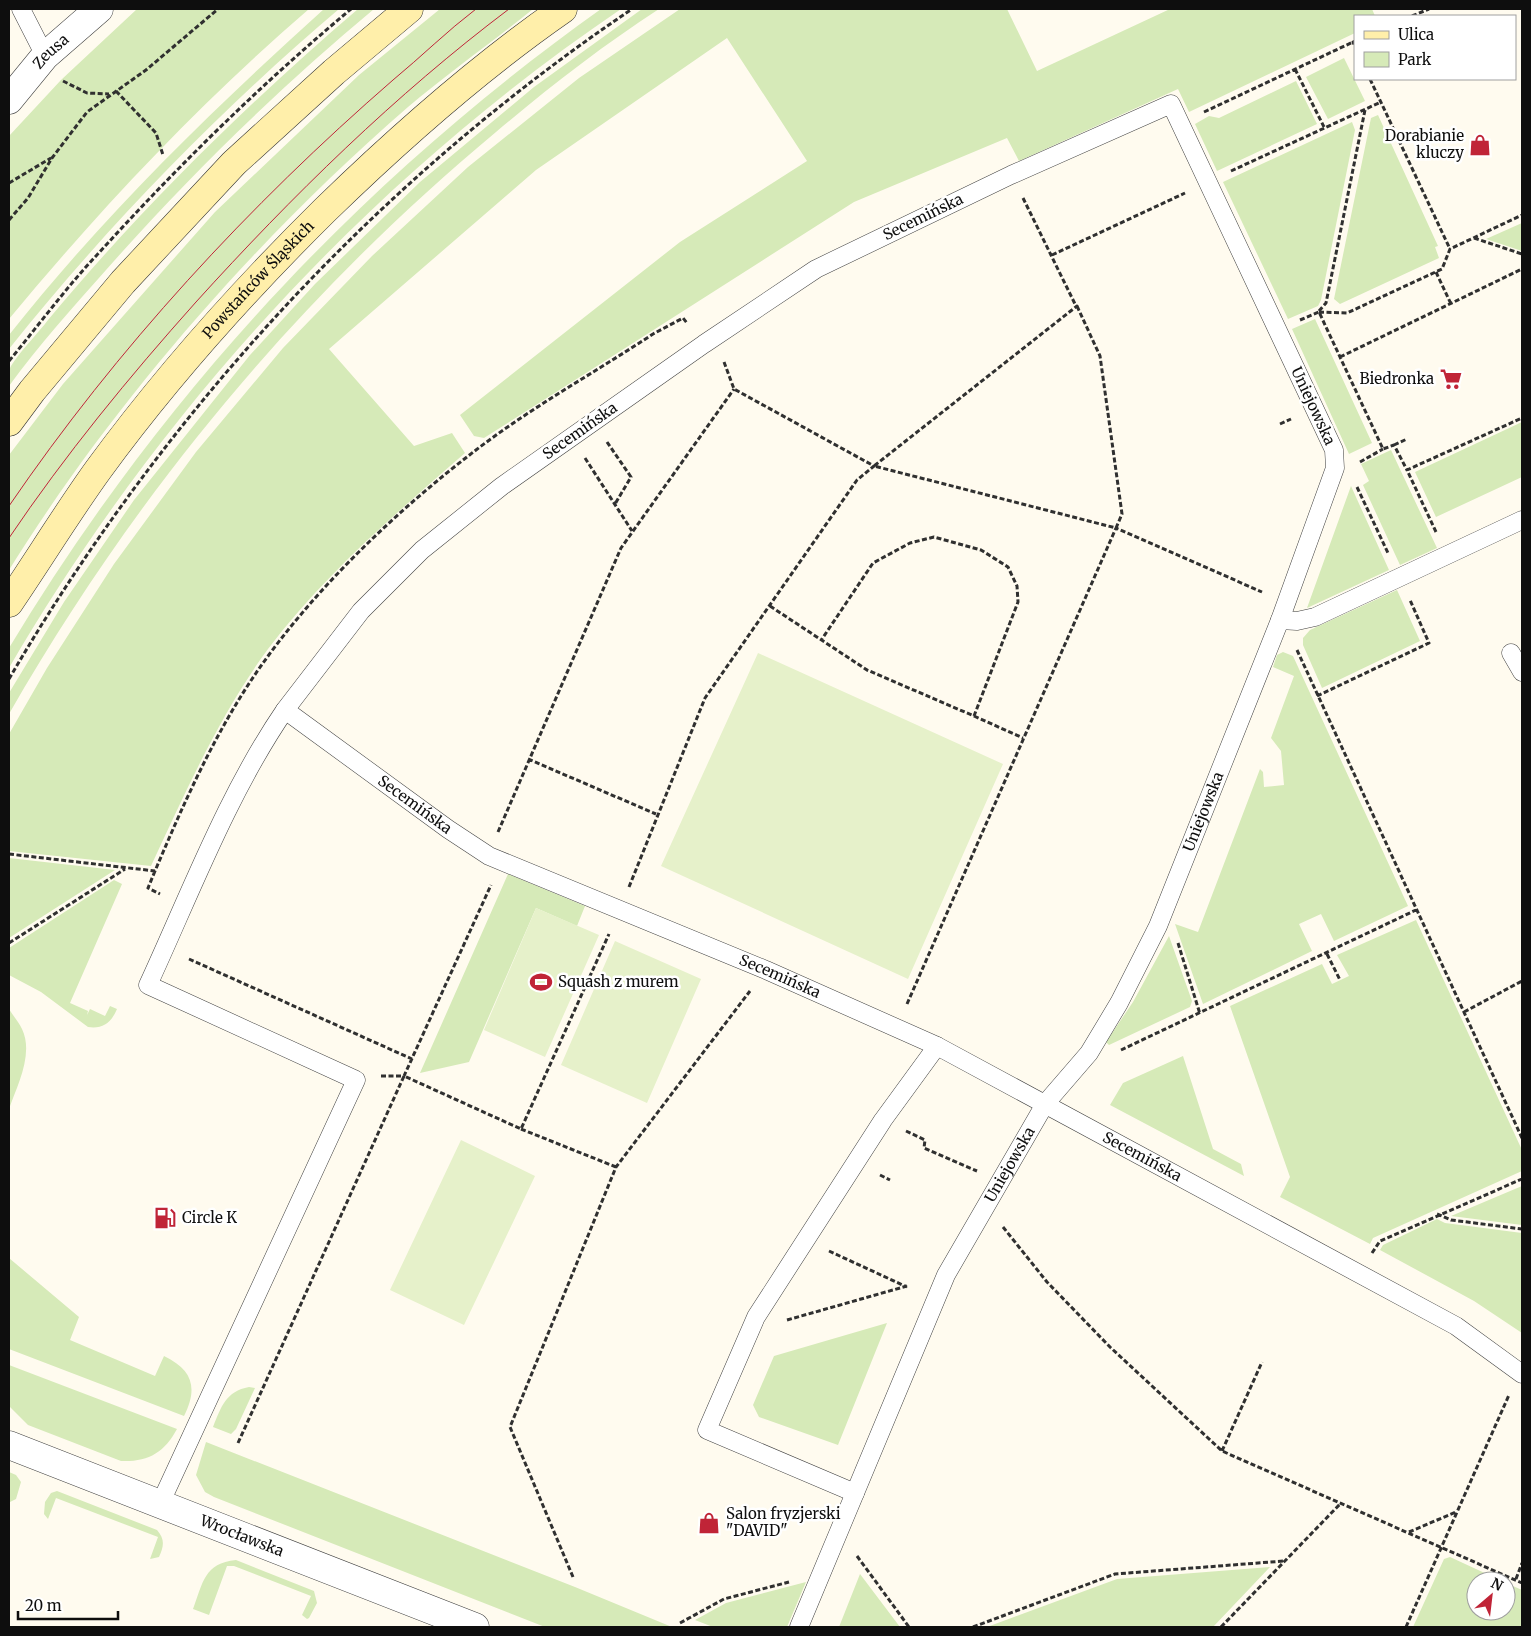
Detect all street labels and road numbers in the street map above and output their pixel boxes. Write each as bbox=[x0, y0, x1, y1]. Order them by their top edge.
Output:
street label: Zeusa bbox=[28, 30, 72, 73]
street label: Secemińska bbox=[880, 189, 966, 244]
street label: Powstańców Śląskich bbox=[198, 216, 318, 342]
street label: Uniejowska bbox=[1287, 364, 1340, 448]
street label: Secemińska bbox=[539, 398, 621, 463]
street label: Uniejowska bbox=[1179, 769, 1227, 854]
street label: Secemińska bbox=[374, 771, 456, 838]
street label: Secemińska bbox=[736, 950, 824, 1002]
street label: Uniejowska bbox=[980, 1123, 1039, 1206]
street label: Secemińska bbox=[1100, 1127, 1185, 1185]
street label: Wrocławska bbox=[197, 1510, 287, 1560]

